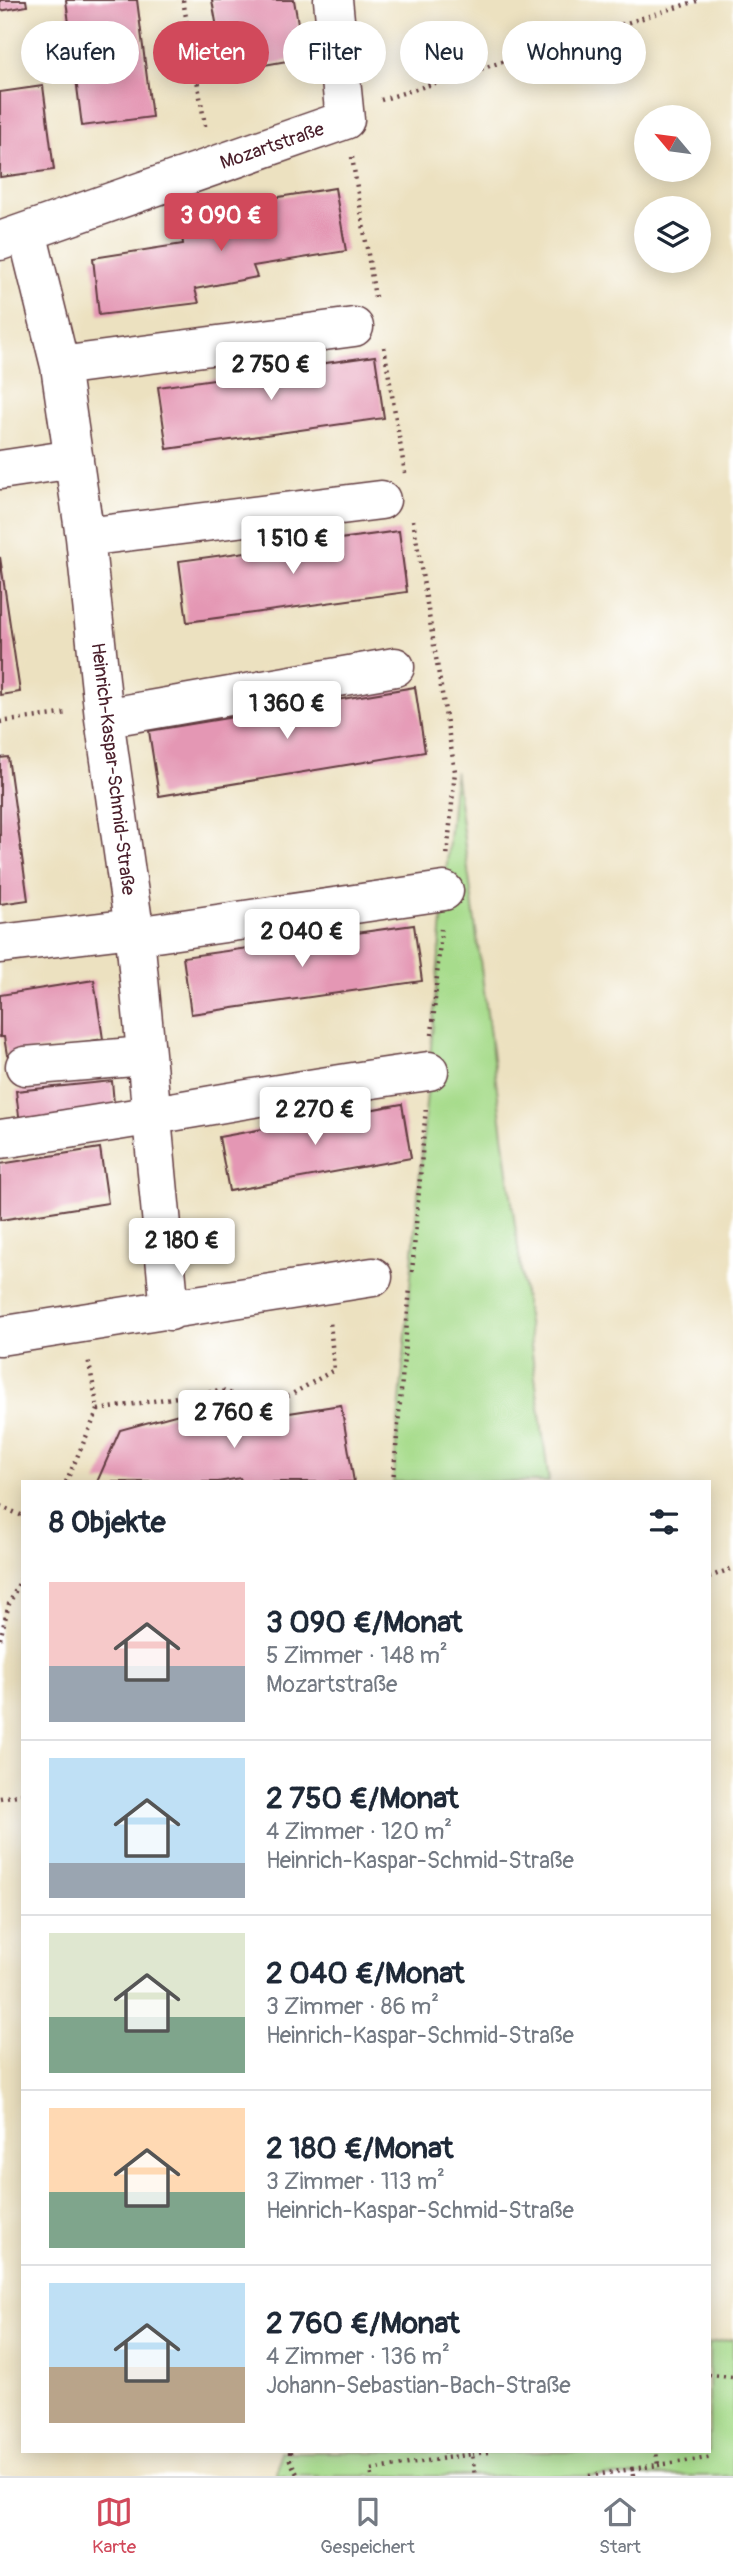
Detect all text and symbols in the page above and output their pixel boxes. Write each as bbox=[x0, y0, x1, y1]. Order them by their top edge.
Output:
chip: Kaufen bbox=[21, 21, 139, 84]
chip: Mieten bbox=[153, 21, 269, 84]
chip: Filter bbox=[283, 21, 386, 84]
chip: Neu bbox=[400, 21, 488, 84]
chip: Wohnung bbox=[502, 21, 646, 84]
north arrow bbox=[634, 105, 710, 182]
map controls bbox=[634, 105, 711, 273]
street label: Mozartstraße bbox=[217, 117, 328, 175]
pin: 3 090 € bbox=[156, 194, 286, 253]
button: layers bbox=[634, 196, 711, 273]
text: 3 090 € bbox=[180, 201, 262, 230]
pin: 2 750 € bbox=[206, 342, 336, 402]
text: 2 750 € bbox=[232, 350, 310, 379]
pin: 1 510 € bbox=[228, 516, 358, 576]
text: 1 510 € bbox=[257, 524, 329, 553]
street label: Heinrich-Kaspar-Schmid-Straße bbox=[86, 641, 140, 897]
pin: 1 360 € bbox=[222, 682, 352, 741]
text: 1 360 € bbox=[249, 689, 325, 718]
pin: 2 040 € bbox=[237, 909, 367, 969]
text: 2 040 € bbox=[261, 917, 343, 946]
pin: 2 270 € bbox=[250, 1088, 380, 1147]
text: 2 270 € bbox=[276, 1095, 354, 1124]
pin: 2 180 € bbox=[117, 1218, 247, 1278]
text: 2 180 € bbox=[145, 1226, 219, 1255]
pin: 2 760 € bbox=[169, 1390, 299, 1450]
text: 2 760 € bbox=[194, 1398, 274, 1427]
icon: filters bbox=[645, 1503, 683, 1541]
text: 8 Objekte bbox=[49, 1504, 166, 1541]
text: 3 090 €/Monat bbox=[266, 1604, 462, 1641]
icon: home bbox=[105, 1610, 189, 1694]
text: 5 Zimmer · 148 m² bbox=[266, 1641, 448, 1670]
text: Mozartstraße bbox=[266, 1670, 397, 1699]
text: 2 750 €/Monat bbox=[266, 1780, 459, 1817]
icon: home bbox=[105, 1786, 189, 1870]
text: 4 Zimmer · 120 m² bbox=[266, 1817, 452, 1846]
text: Heinrich-Kaspar-Schmid-Straße bbox=[266, 1846, 574, 1875]
text: 2 040 €/Monat bbox=[266, 1955, 464, 1992]
icon: home bbox=[105, 1961, 189, 2045]
text: 3 Zimmer · 86 m² bbox=[266, 1992, 439, 2021]
text: Heinrich-Kaspar-Schmid-Straße bbox=[266, 2021, 574, 2050]
text: 2 180 €/Monat bbox=[266, 2130, 453, 2167]
icon: home bbox=[105, 2136, 189, 2220]
text: 3 Zimmer · 113 m² bbox=[266, 2167, 445, 2196]
text: Heinrich-Kaspar-Schmid-Straße bbox=[266, 2196, 574, 2225]
text: 2 760 €/Monat bbox=[266, 2305, 460, 2342]
icon: home bbox=[105, 2311, 189, 2395]
text: 4 Zimmer · 136 m² bbox=[266, 2342, 450, 2371]
text: Johann-Sebastian-Bach-Straße bbox=[266, 2371, 571, 2400]
tab: Karte bbox=[92, 2493, 136, 2559]
tab: Gespeichert bbox=[320, 2493, 415, 2559]
tab: Start bbox=[599, 2493, 641, 2559]

